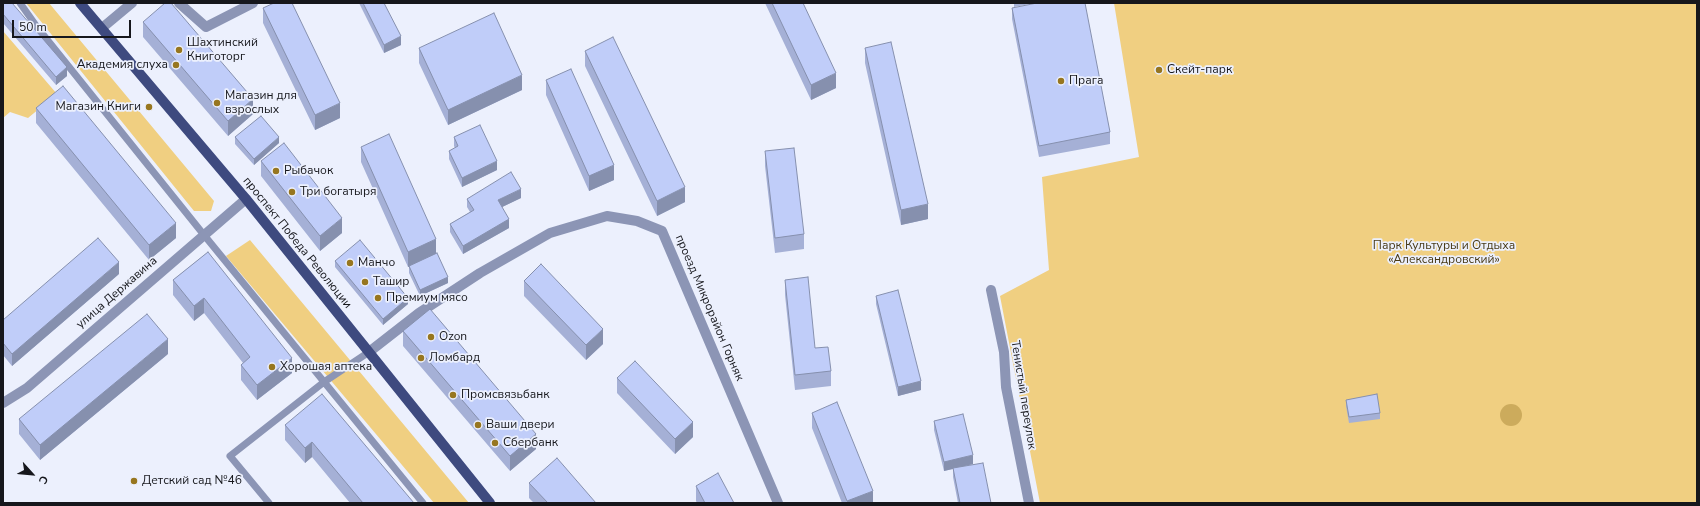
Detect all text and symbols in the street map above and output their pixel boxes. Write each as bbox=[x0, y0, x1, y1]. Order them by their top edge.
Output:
scale bar bbox=[14, 12, 133, 38]
text: 50 m bbox=[19, 19, 47, 35]
place label: Шахтинский Книготорг bbox=[187, 36, 258, 64]
marker: Шахтинский Книготорг bbox=[174, 45, 184, 55]
place label: Академия слуха bbox=[77, 58, 168, 72]
marker: Академия слуха bbox=[171, 60, 181, 70]
place label: Скейт-парк bbox=[1167, 63, 1232, 77]
marker: Скейт-парк bbox=[1154, 65, 1164, 75]
place label: Прага bbox=[1069, 74, 1103, 88]
marker: Прага bbox=[1056, 76, 1066, 86]
place label: Магазин для взрослых bbox=[225, 89, 297, 117]
marker: Магазин для взрослых bbox=[212, 98, 222, 108]
place label: Магазин Книги bbox=[56, 100, 141, 114]
marker: Магазин Книги bbox=[144, 102, 154, 112]
place label: Рыбачок bbox=[284, 164, 333, 178]
marker: Рыбачок bbox=[271, 166, 281, 176]
street label: проспект Победа Революции bbox=[239, 174, 355, 312]
place label: Три богатыря bbox=[300, 185, 376, 199]
marker: Три богатыря bbox=[287, 187, 297, 197]
street label: проезд Микрорайон Горняк bbox=[672, 233, 746, 383]
park label: Парк Культуры и Отдыха «Александровский» bbox=[1373, 239, 1515, 267]
street label: улица Державина bbox=[74, 254, 160, 332]
place label: Манчо bbox=[358, 256, 395, 270]
marker: Манчо bbox=[345, 258, 355, 268]
place label: Ташир bbox=[373, 275, 409, 289]
marker: Ташир bbox=[360, 277, 370, 287]
place label: Премиум мясо bbox=[386, 291, 468, 305]
marker: Премиум мясо bbox=[373, 293, 383, 303]
place label: Ozon bbox=[439, 330, 467, 344]
marker: Ozon bbox=[426, 332, 436, 342]
street label: Тенистый переулок bbox=[1007, 340, 1039, 450]
place label: Ломбард bbox=[429, 351, 480, 365]
marker: Ломбард bbox=[416, 353, 426, 363]
place label: Хорошая аптека bbox=[280, 360, 372, 374]
marker: Хорошая аптека bbox=[267, 362, 277, 372]
place label: Промсвязьбанк bbox=[461, 388, 550, 402]
marker: Промсвязьбанк bbox=[448, 390, 458, 400]
place label: Ваши двери bbox=[486, 418, 555, 432]
marker: Ваши двери bbox=[473, 420, 483, 430]
place label: Сбербанк bbox=[503, 436, 558, 450]
marker: Сбербанк bbox=[490, 438, 500, 448]
north arrow bbox=[12, 454, 52, 494]
text: С bbox=[35, 473, 52, 486]
place label: Детский сад №46 bbox=[142, 474, 242, 488]
marker: Детский сад №46 bbox=[129, 476, 139, 486]

